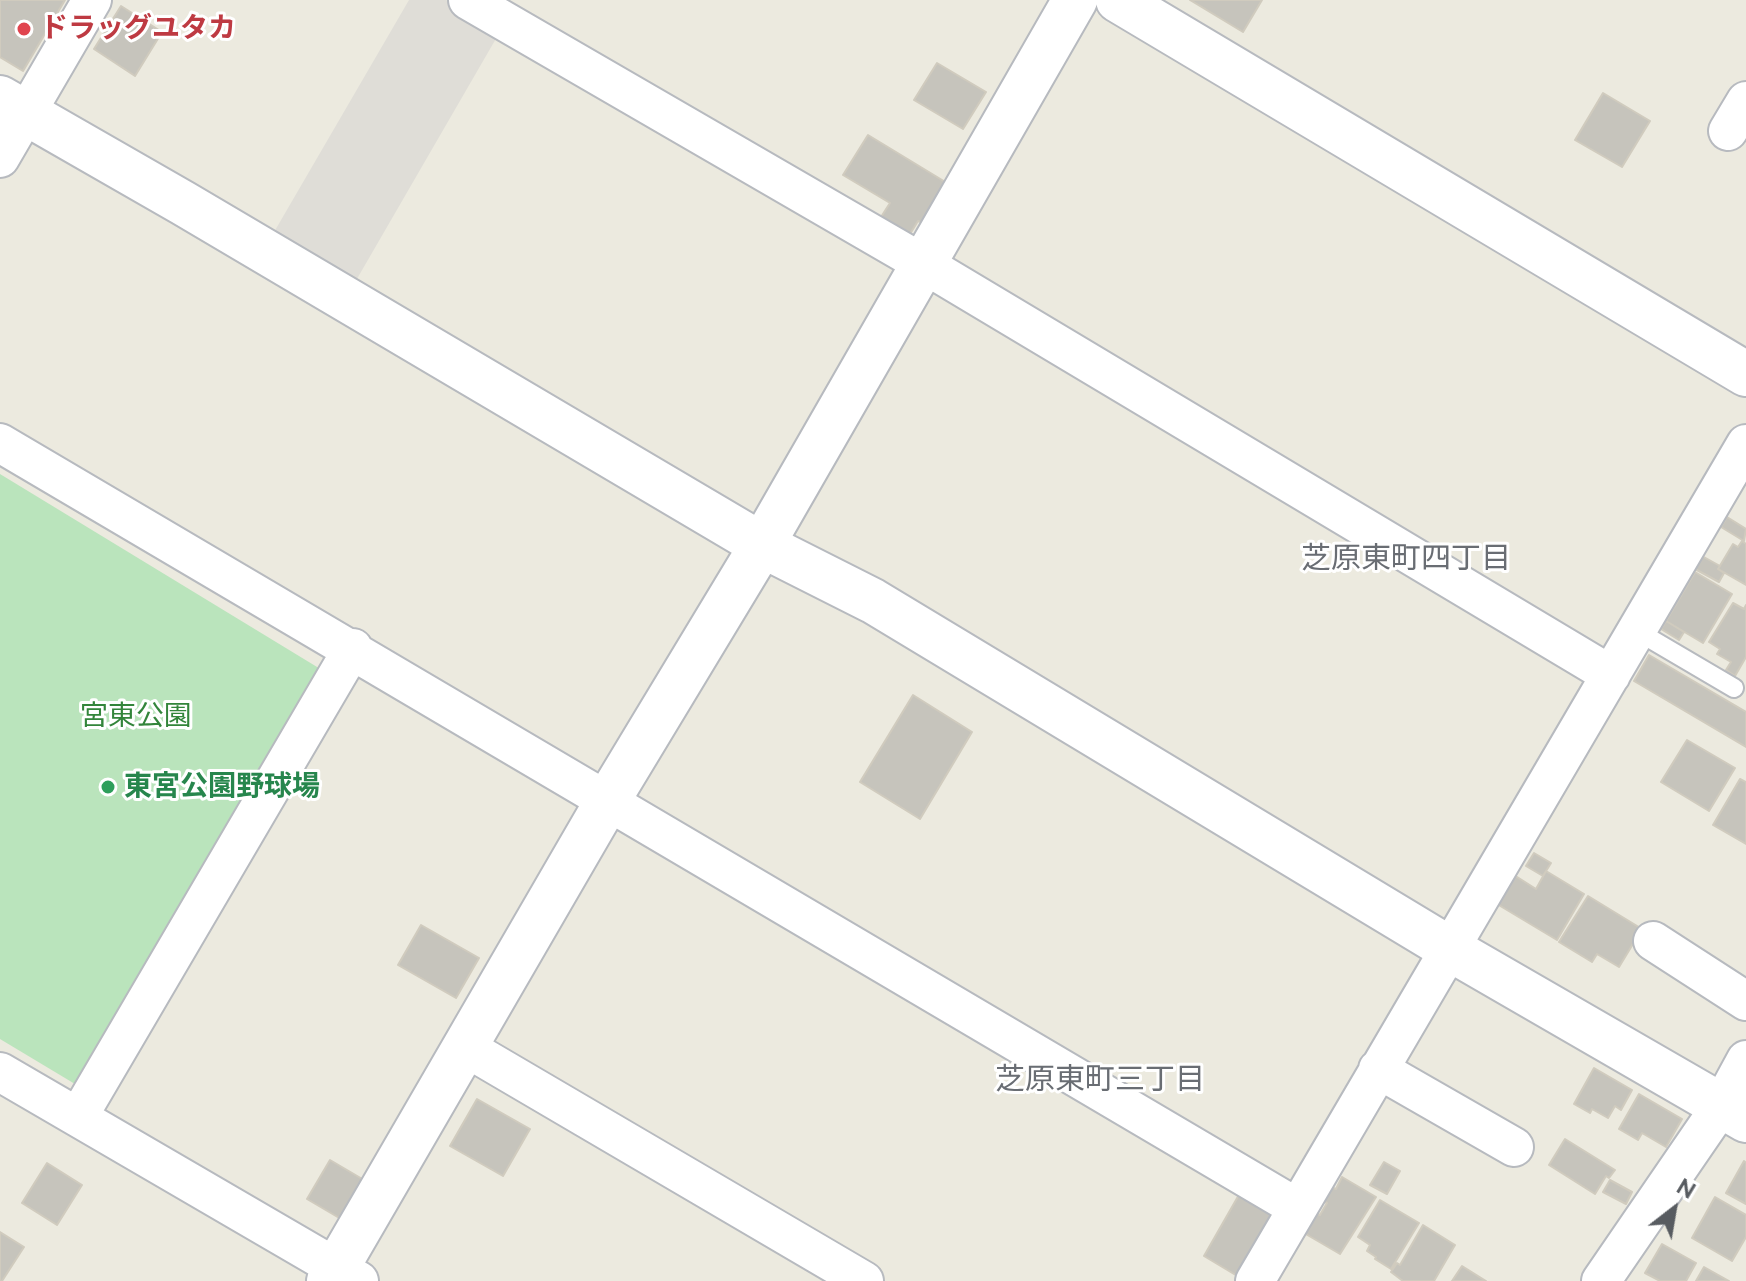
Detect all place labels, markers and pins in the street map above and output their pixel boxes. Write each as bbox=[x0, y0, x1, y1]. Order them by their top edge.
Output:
place label: ドラッグユタカ bbox=[40, 12, 236, 46]
marker: ドラッグユタカ bbox=[15, 20, 33, 38]
place label: 東宮公園野球場 bbox=[124, 770, 320, 804]
marker: 東宮公園野球場 bbox=[99, 778, 117, 796]

